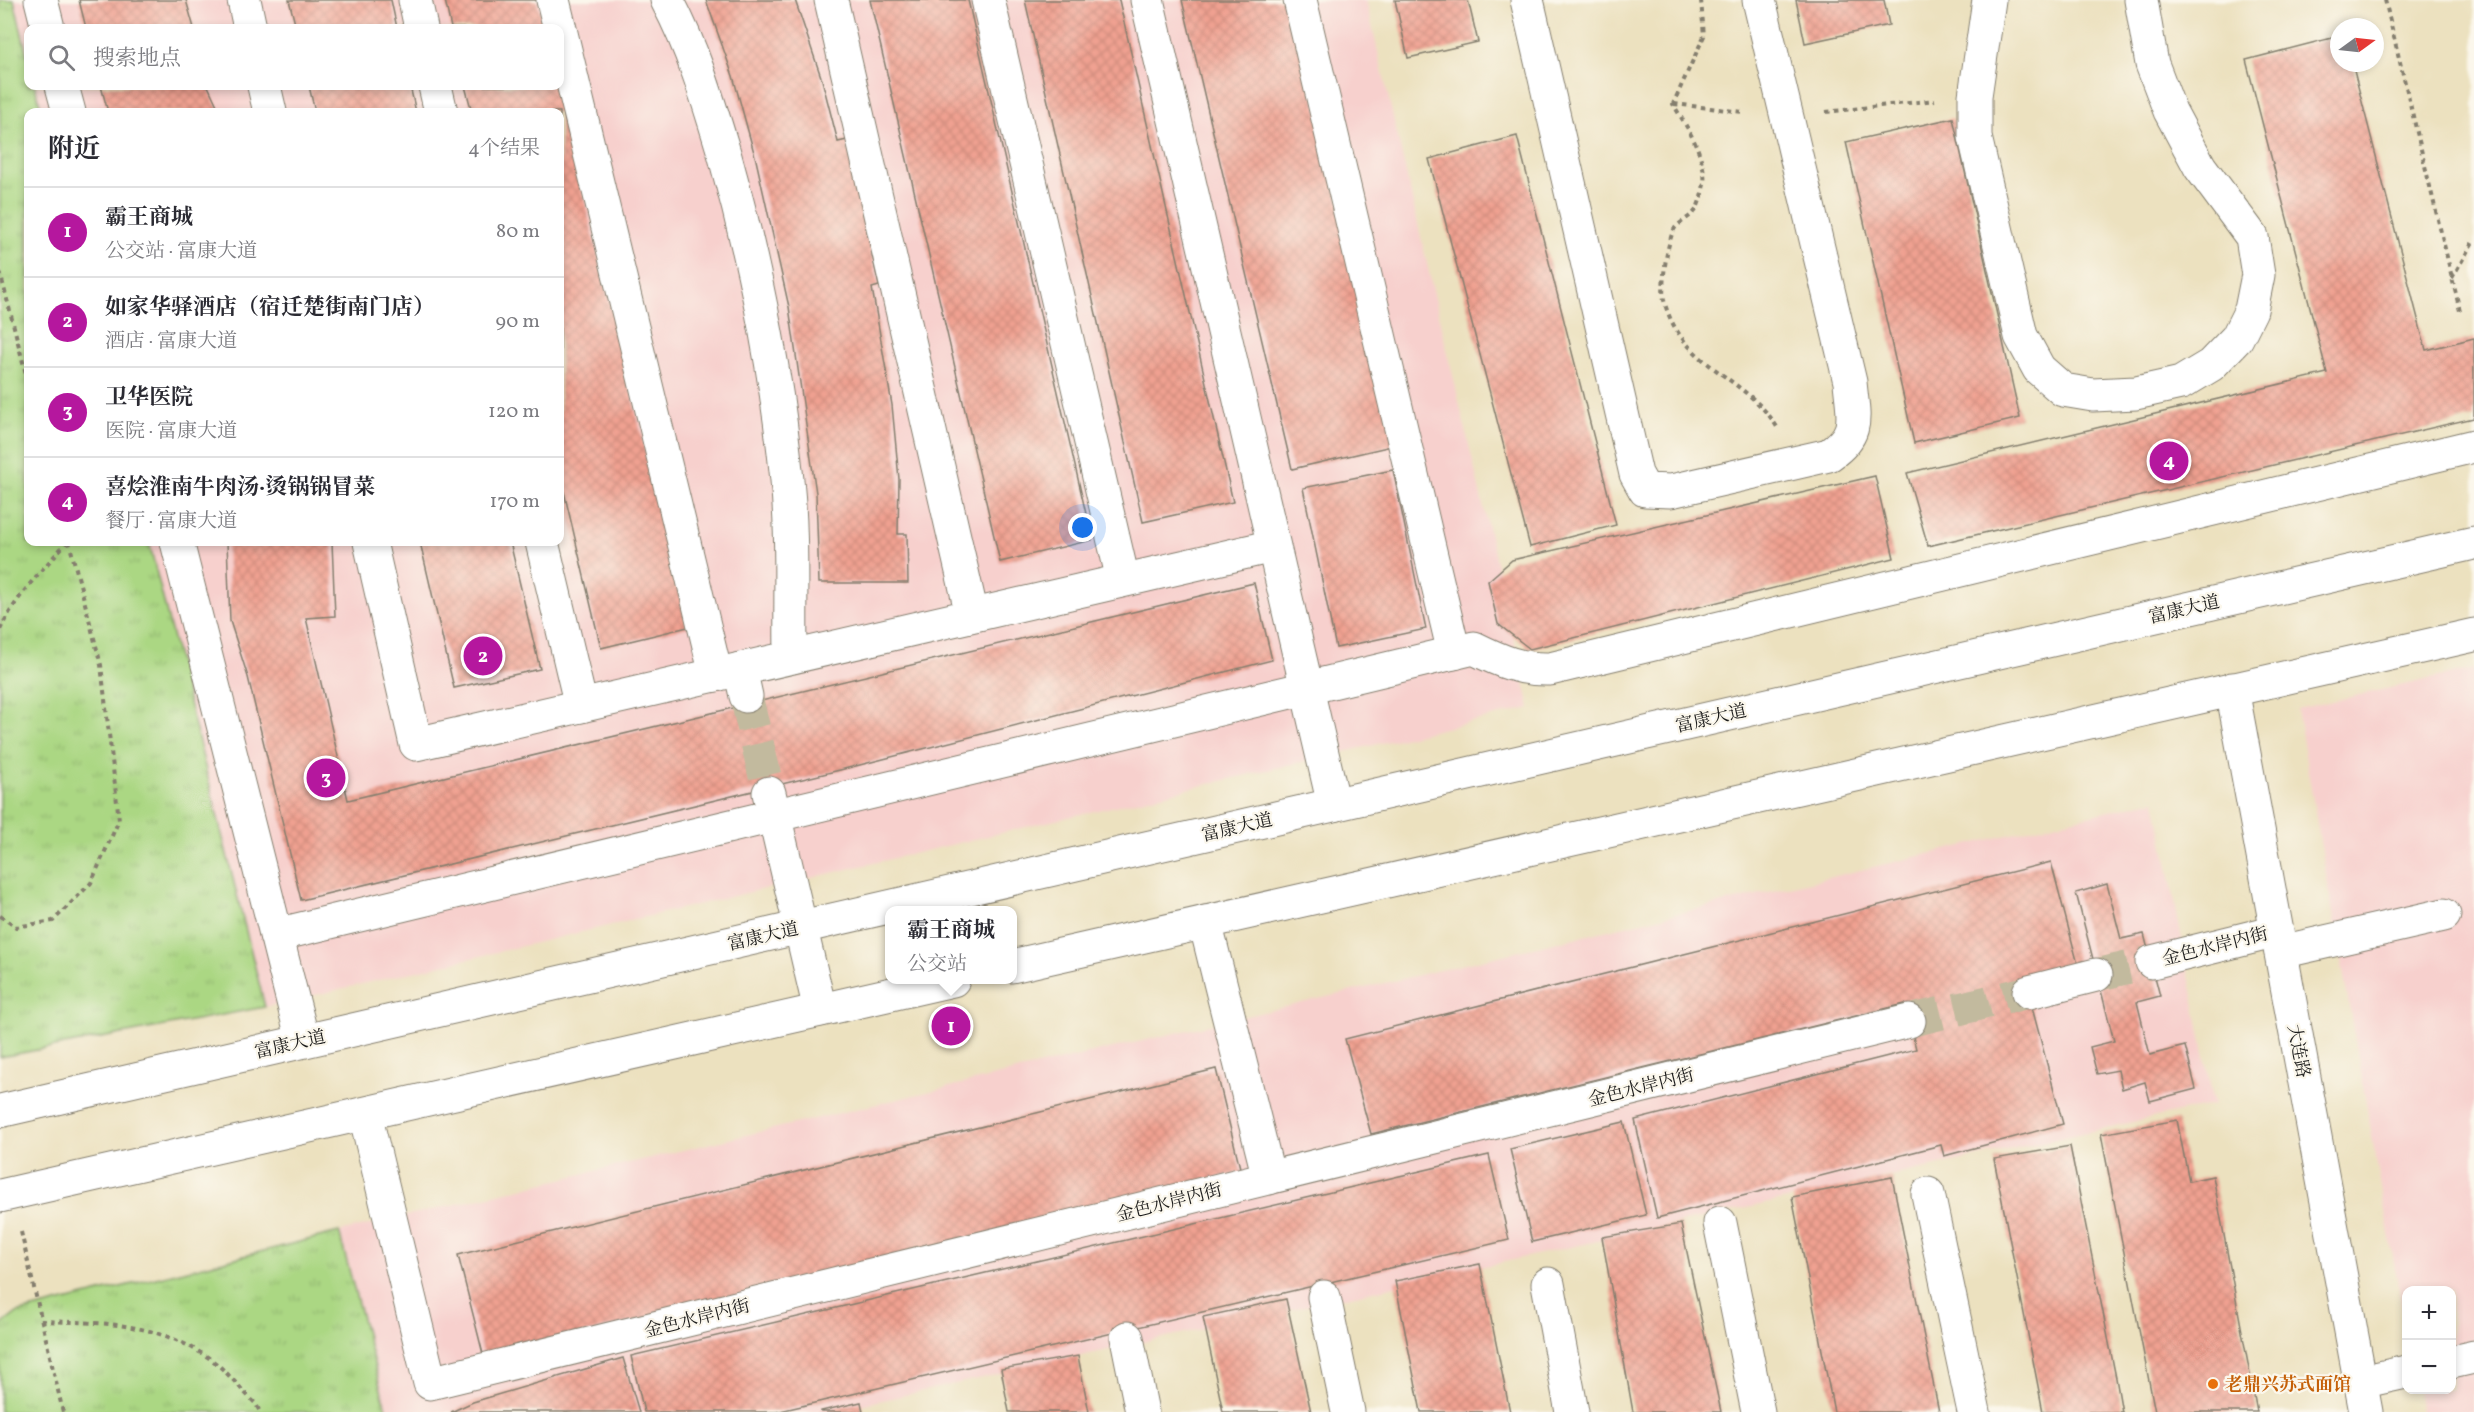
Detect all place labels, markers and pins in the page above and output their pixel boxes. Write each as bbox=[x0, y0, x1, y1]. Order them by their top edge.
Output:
pin: 4 bbox=[2150, 438, 2188, 484]
pin: 2 bbox=[464, 634, 502, 678]
pin: 3 bbox=[306, 756, 346, 800]
pin: 1 bbox=[932, 1004, 970, 1048]
place label: 老鼎兴苏式面馆 bbox=[2225, 1373, 2351, 1398]
marker: 老鼎兴苏式面馆 bbox=[2206, 1377, 2220, 1391]

